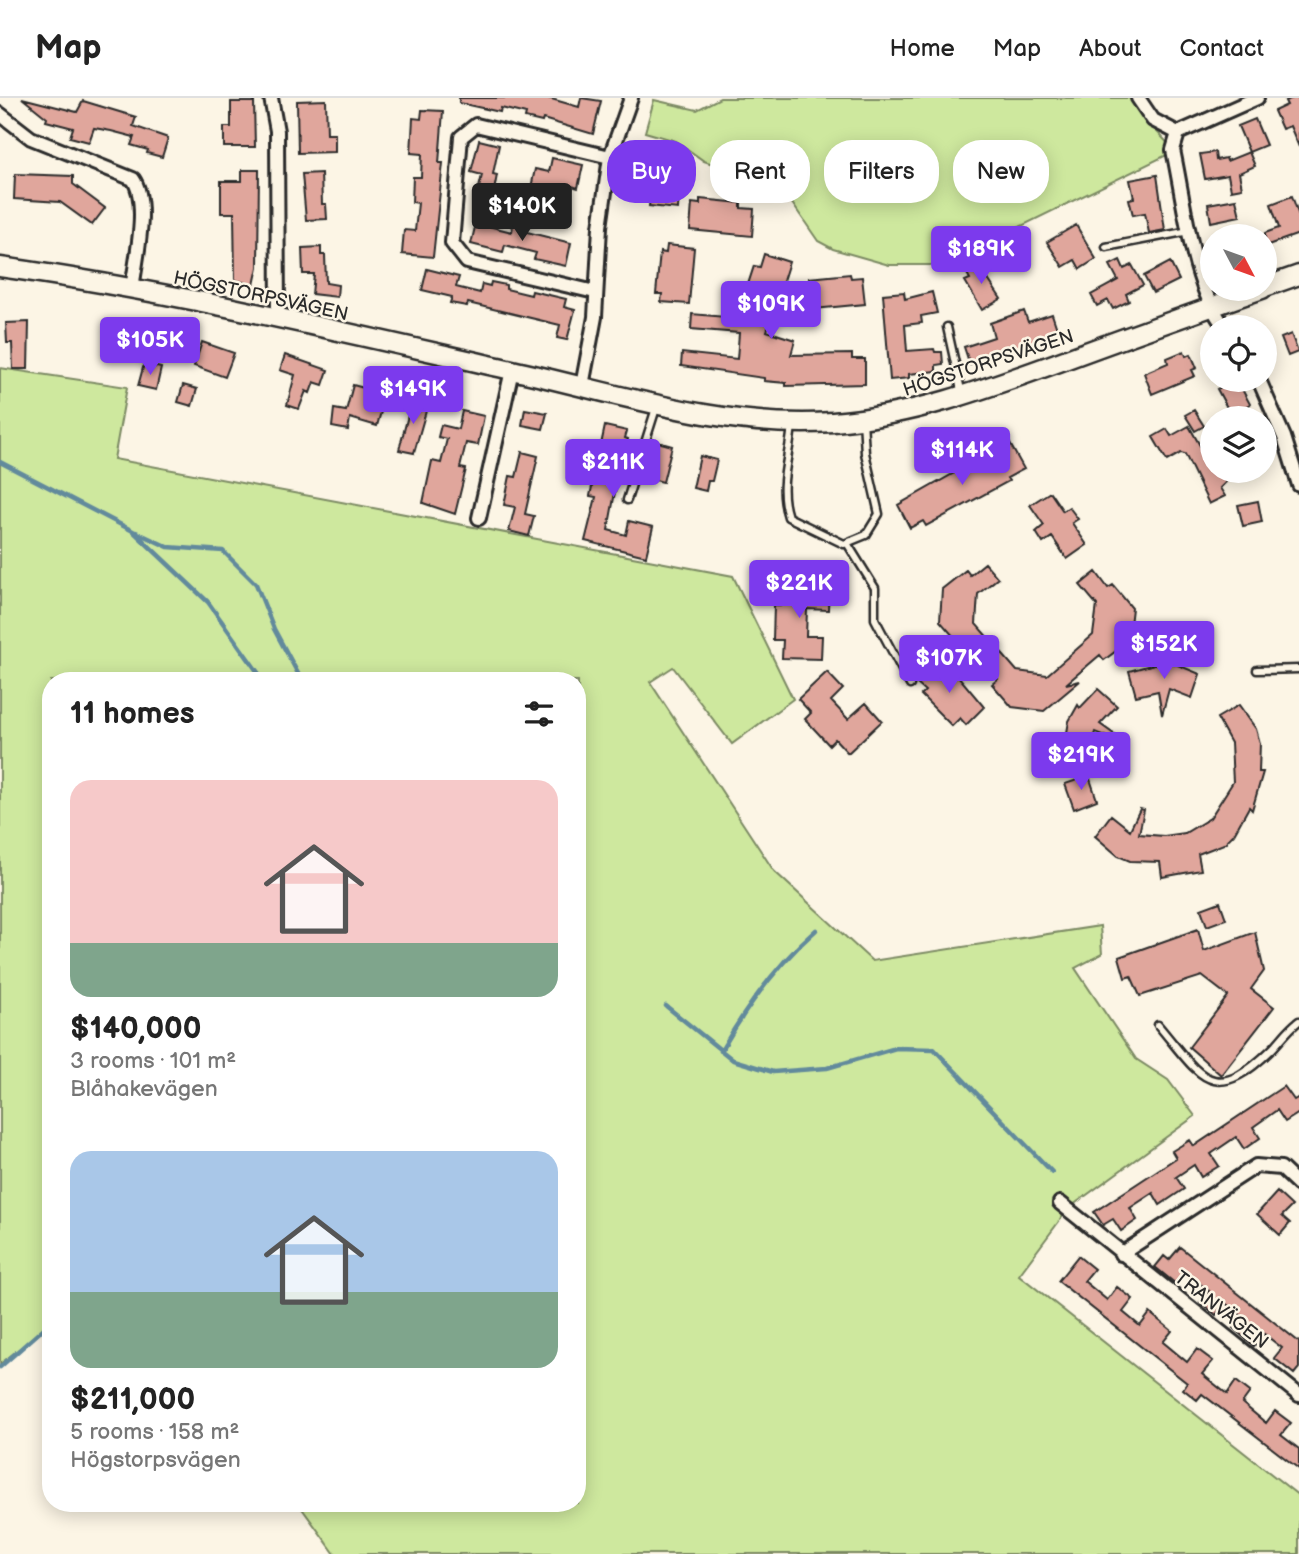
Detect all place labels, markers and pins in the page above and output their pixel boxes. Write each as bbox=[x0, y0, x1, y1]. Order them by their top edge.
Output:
pin: $140K bbox=[473, 184, 571, 243]
pin: $189K bbox=[932, 226, 1030, 286]
pin: $109K bbox=[722, 282, 820, 341]
pin: $105K bbox=[101, 317, 199, 377]
pin: $149K bbox=[364, 366, 462, 426]
pin: $114K bbox=[913, 428, 1011, 487]
pin: $211K bbox=[564, 440, 662, 499]
pin: $221K bbox=[750, 560, 848, 620]
pin: $152K bbox=[1115, 622, 1213, 681]
pin: $107K bbox=[900, 636, 998, 695]
pin: $219K bbox=[1032, 732, 1130, 792]

